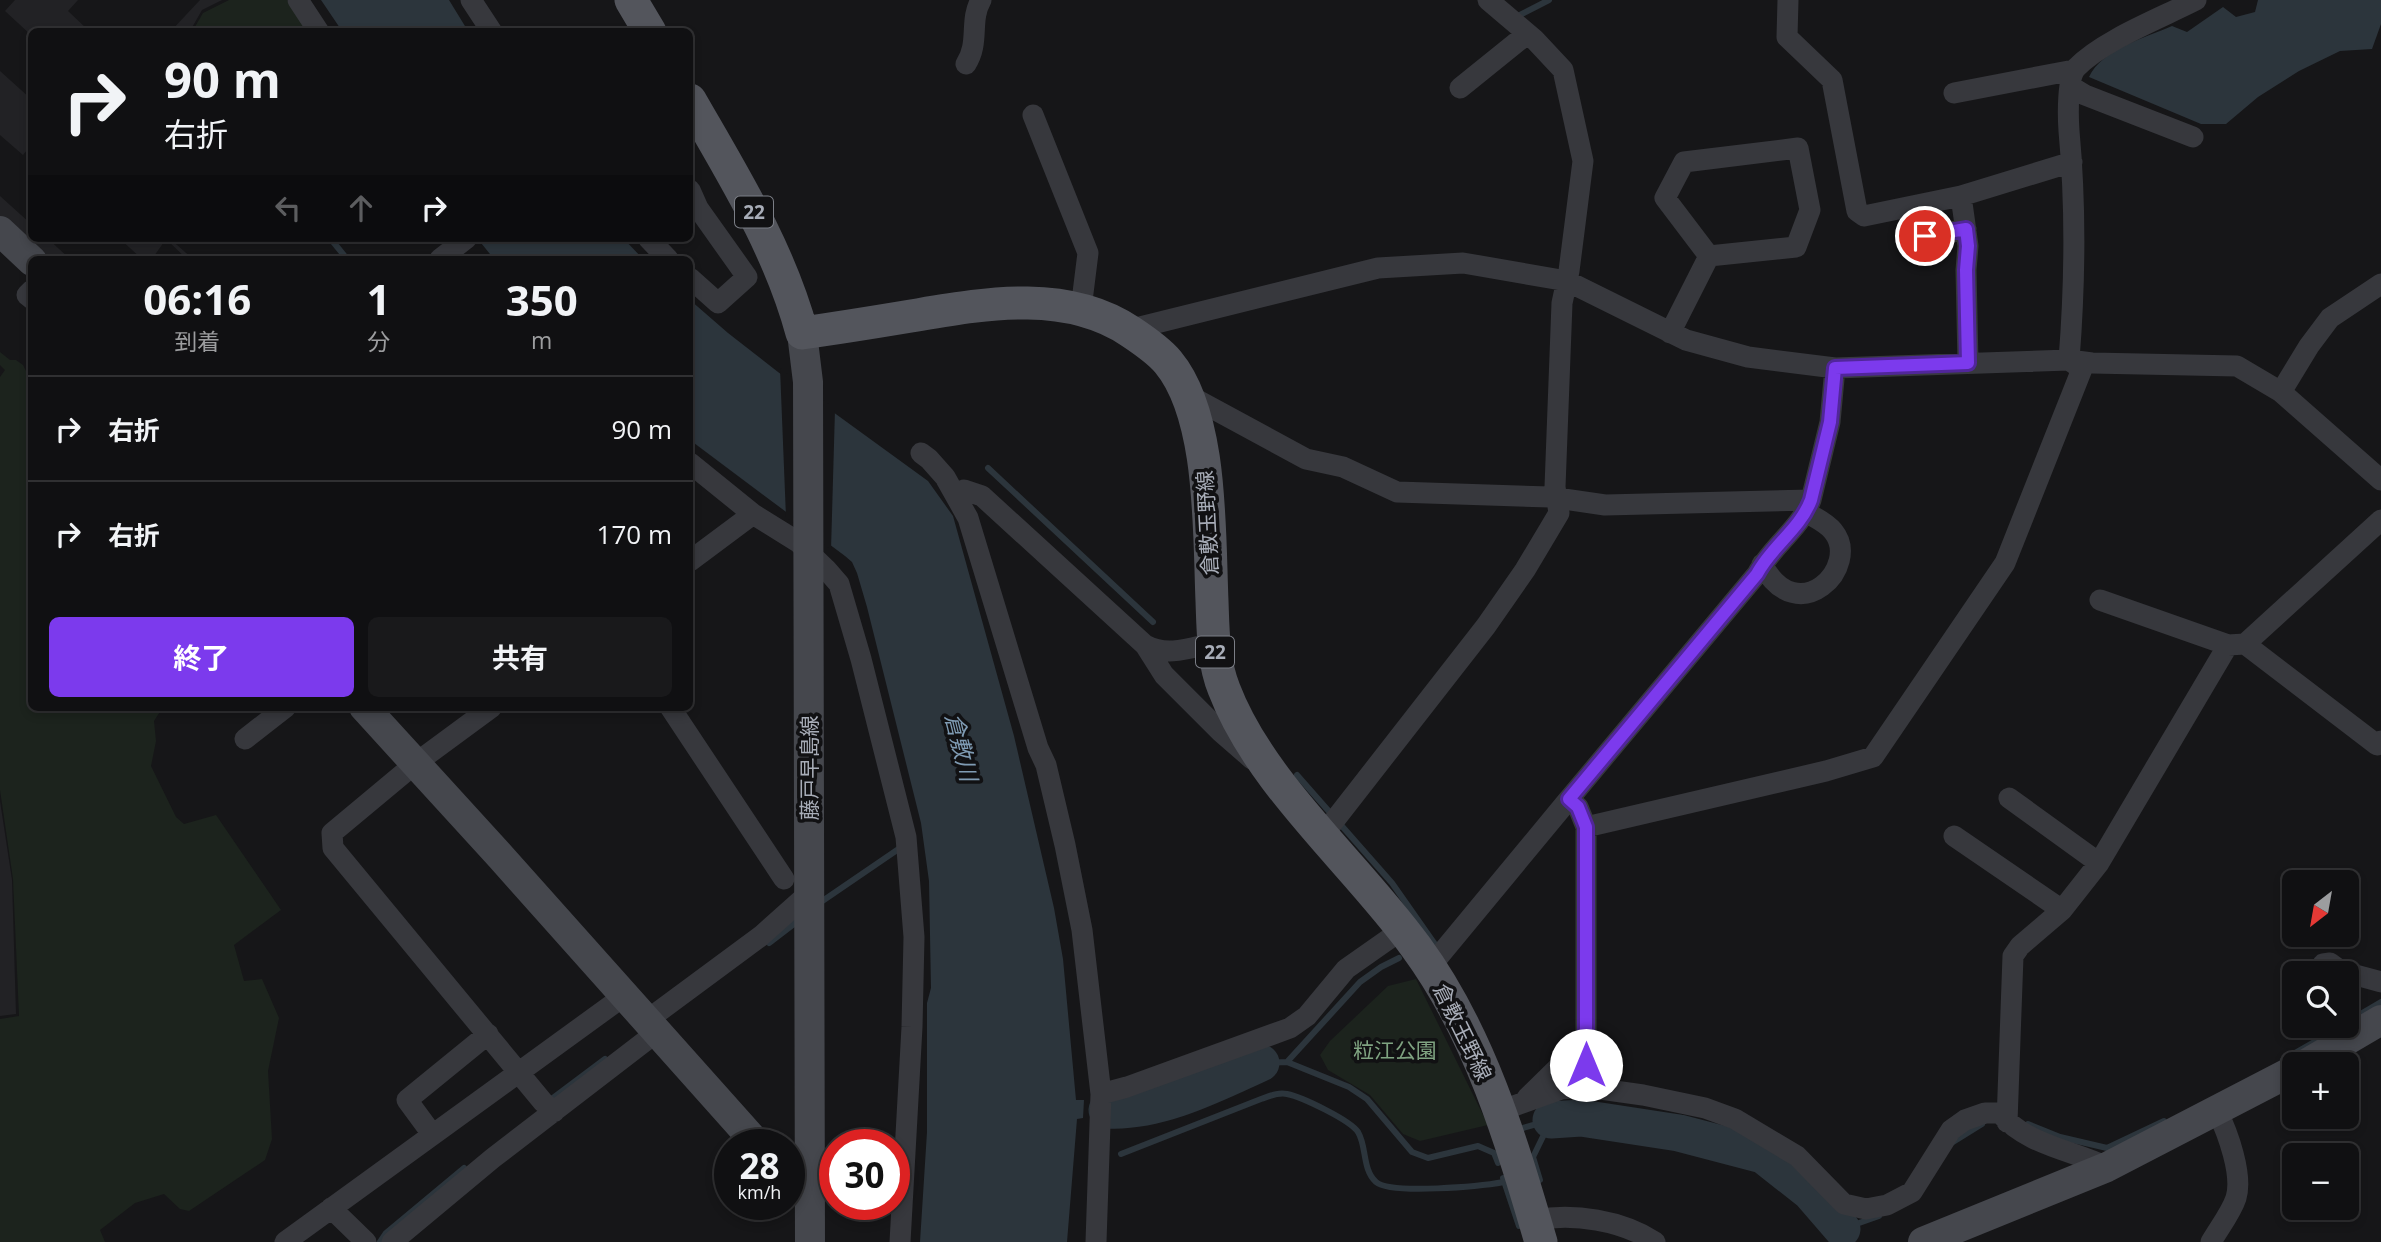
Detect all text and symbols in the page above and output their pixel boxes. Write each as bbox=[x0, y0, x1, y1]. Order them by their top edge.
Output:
text: 90 m bbox=[164, 46, 281, 112]
icon: right bbox=[49, 56, 140, 147]
text: 右折 bbox=[164, 112, 228, 155]
icon: left bbox=[269, 189, 307, 227]
icon: ahead bbox=[342, 189, 380, 227]
icon: right bbox=[415, 189, 453, 227]
road number: 22 bbox=[735, 196, 773, 228]
pin bbox=[1895, 206, 1955, 266]
icon: arrive bbox=[1906, 217, 1944, 255]
text: 06:16 bbox=[143, 270, 251, 327]
text: 1 bbox=[366, 270, 391, 327]
text: 350 bbox=[506, 271, 578, 328]
text: m bbox=[531, 324, 552, 356]
text: 到着 bbox=[174, 325, 220, 357]
text: 分 bbox=[367, 325, 390, 357]
icon: right bbox=[49, 410, 87, 448]
text: 90 m bbox=[611, 411, 672, 447]
text: 右折 bbox=[108, 412, 160, 448]
street label: 倉敷玉野線 bbox=[1190, 470, 1224, 576]
icon: right bbox=[49, 515, 87, 553]
text: 170 m bbox=[597, 516, 672, 552]
text: 右折 bbox=[108, 517, 160, 553]
button: 終了 bbox=[49, 617, 354, 697]
button: 共有 bbox=[368, 617, 672, 697]
road number: 22 bbox=[1196, 636, 1234, 667]
water label: 倉敷川 bbox=[938, 710, 987, 787]
street label: 藤戸早島線 bbox=[795, 716, 823, 821]
north arrow bbox=[2282, 870, 2359, 947]
map controls bbox=[2282, 870, 2359, 1220]
button: search bbox=[2282, 961, 2359, 1038]
street label: 倉敷玉野線 bbox=[1427, 979, 1499, 1085]
position arrow bbox=[1549, 1028, 1623, 1102]
park label: 粒江公園 bbox=[1353, 1036, 1437, 1064]
button: + bbox=[2282, 1052, 2359, 1129]
speed limit sign: 30 bbox=[819, 1129, 910, 1220]
text: 28 bbox=[739, 1142, 780, 1189]
button: − bbox=[2282, 1143, 2359, 1220]
text: km/h bbox=[738, 1180, 781, 1204]

